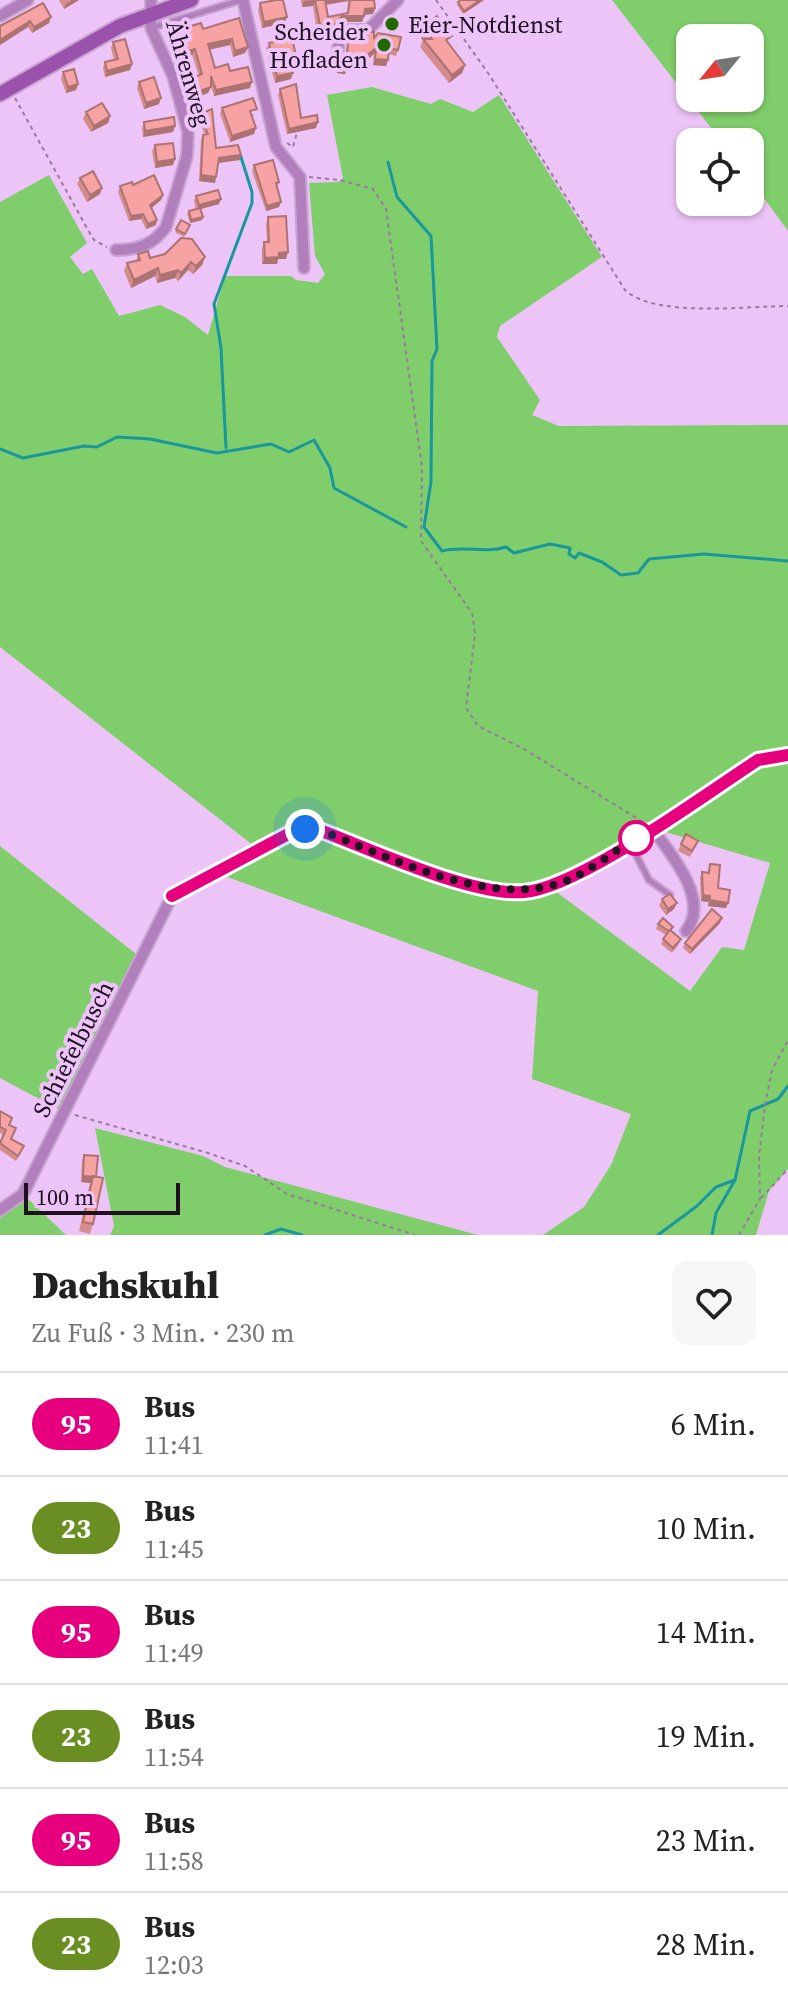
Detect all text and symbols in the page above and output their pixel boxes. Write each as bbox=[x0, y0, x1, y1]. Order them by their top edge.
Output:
place label: Eier-Notdienst bbox=[408, 8, 563, 41]
place label: Scheider Hofladen bbox=[269, 15, 368, 76]
marker: Eier-Notdienst bbox=[383, 15, 401, 33]
street label: Ährenweg bbox=[158, 16, 220, 130]
north arrow bbox=[676, 24, 764, 112]
map controls bbox=[676, 24, 764, 216]
marker: Scheider Hofladen bbox=[375, 36, 393, 54]
button: locate bbox=[676, 128, 764, 216]
your location bbox=[285, 809, 325, 849]
unlabelled marker bbox=[619, 821, 653, 855]
street label: Schiefelbusch bbox=[25, 975, 121, 1123]
scale bar bbox=[24, 1179, 180, 1215]
text: 100 m bbox=[36, 1182, 94, 1212]
text: Dachskuhl bbox=[32, 1259, 219, 1311]
button: heart bbox=[672, 1261, 756, 1345]
text: Zu Fuß · 3 Min. · 230 m bbox=[32, 1315, 294, 1351]
text: Bus bbox=[144, 1386, 195, 1427]
text: 6 Min. bbox=[671, 1404, 756, 1445]
text: 95 bbox=[61, 1405, 91, 1443]
text: 11:41 bbox=[144, 1427, 204, 1463]
text: Bus bbox=[144, 1490, 195, 1531]
text: 10 Min. bbox=[656, 1508, 756, 1549]
text: 23 bbox=[61, 1509, 91, 1547]
text: 11:45 bbox=[144, 1531, 204, 1567]
text: Bus bbox=[144, 1594, 195, 1635]
text: 14 Min. bbox=[656, 1612, 756, 1653]
text: 95 bbox=[61, 1613, 91, 1651]
text: 11:49 bbox=[144, 1635, 204, 1671]
text: Bus bbox=[144, 1698, 195, 1739]
text: 19 Min. bbox=[656, 1716, 756, 1757]
text: 23 bbox=[61, 1717, 91, 1755]
text: 11:54 bbox=[144, 1739, 204, 1775]
text: Bus bbox=[144, 1802, 195, 1843]
text: 23 Min. bbox=[656, 1820, 756, 1861]
text: 95 bbox=[61, 1821, 91, 1859]
text: 11:58 bbox=[144, 1843, 204, 1879]
text: Bus bbox=[144, 1906, 195, 1947]
text: 28 Min. bbox=[656, 1924, 756, 1965]
text: 23 bbox=[61, 1925, 91, 1963]
text: 12:03 bbox=[144, 1947, 204, 1983]

